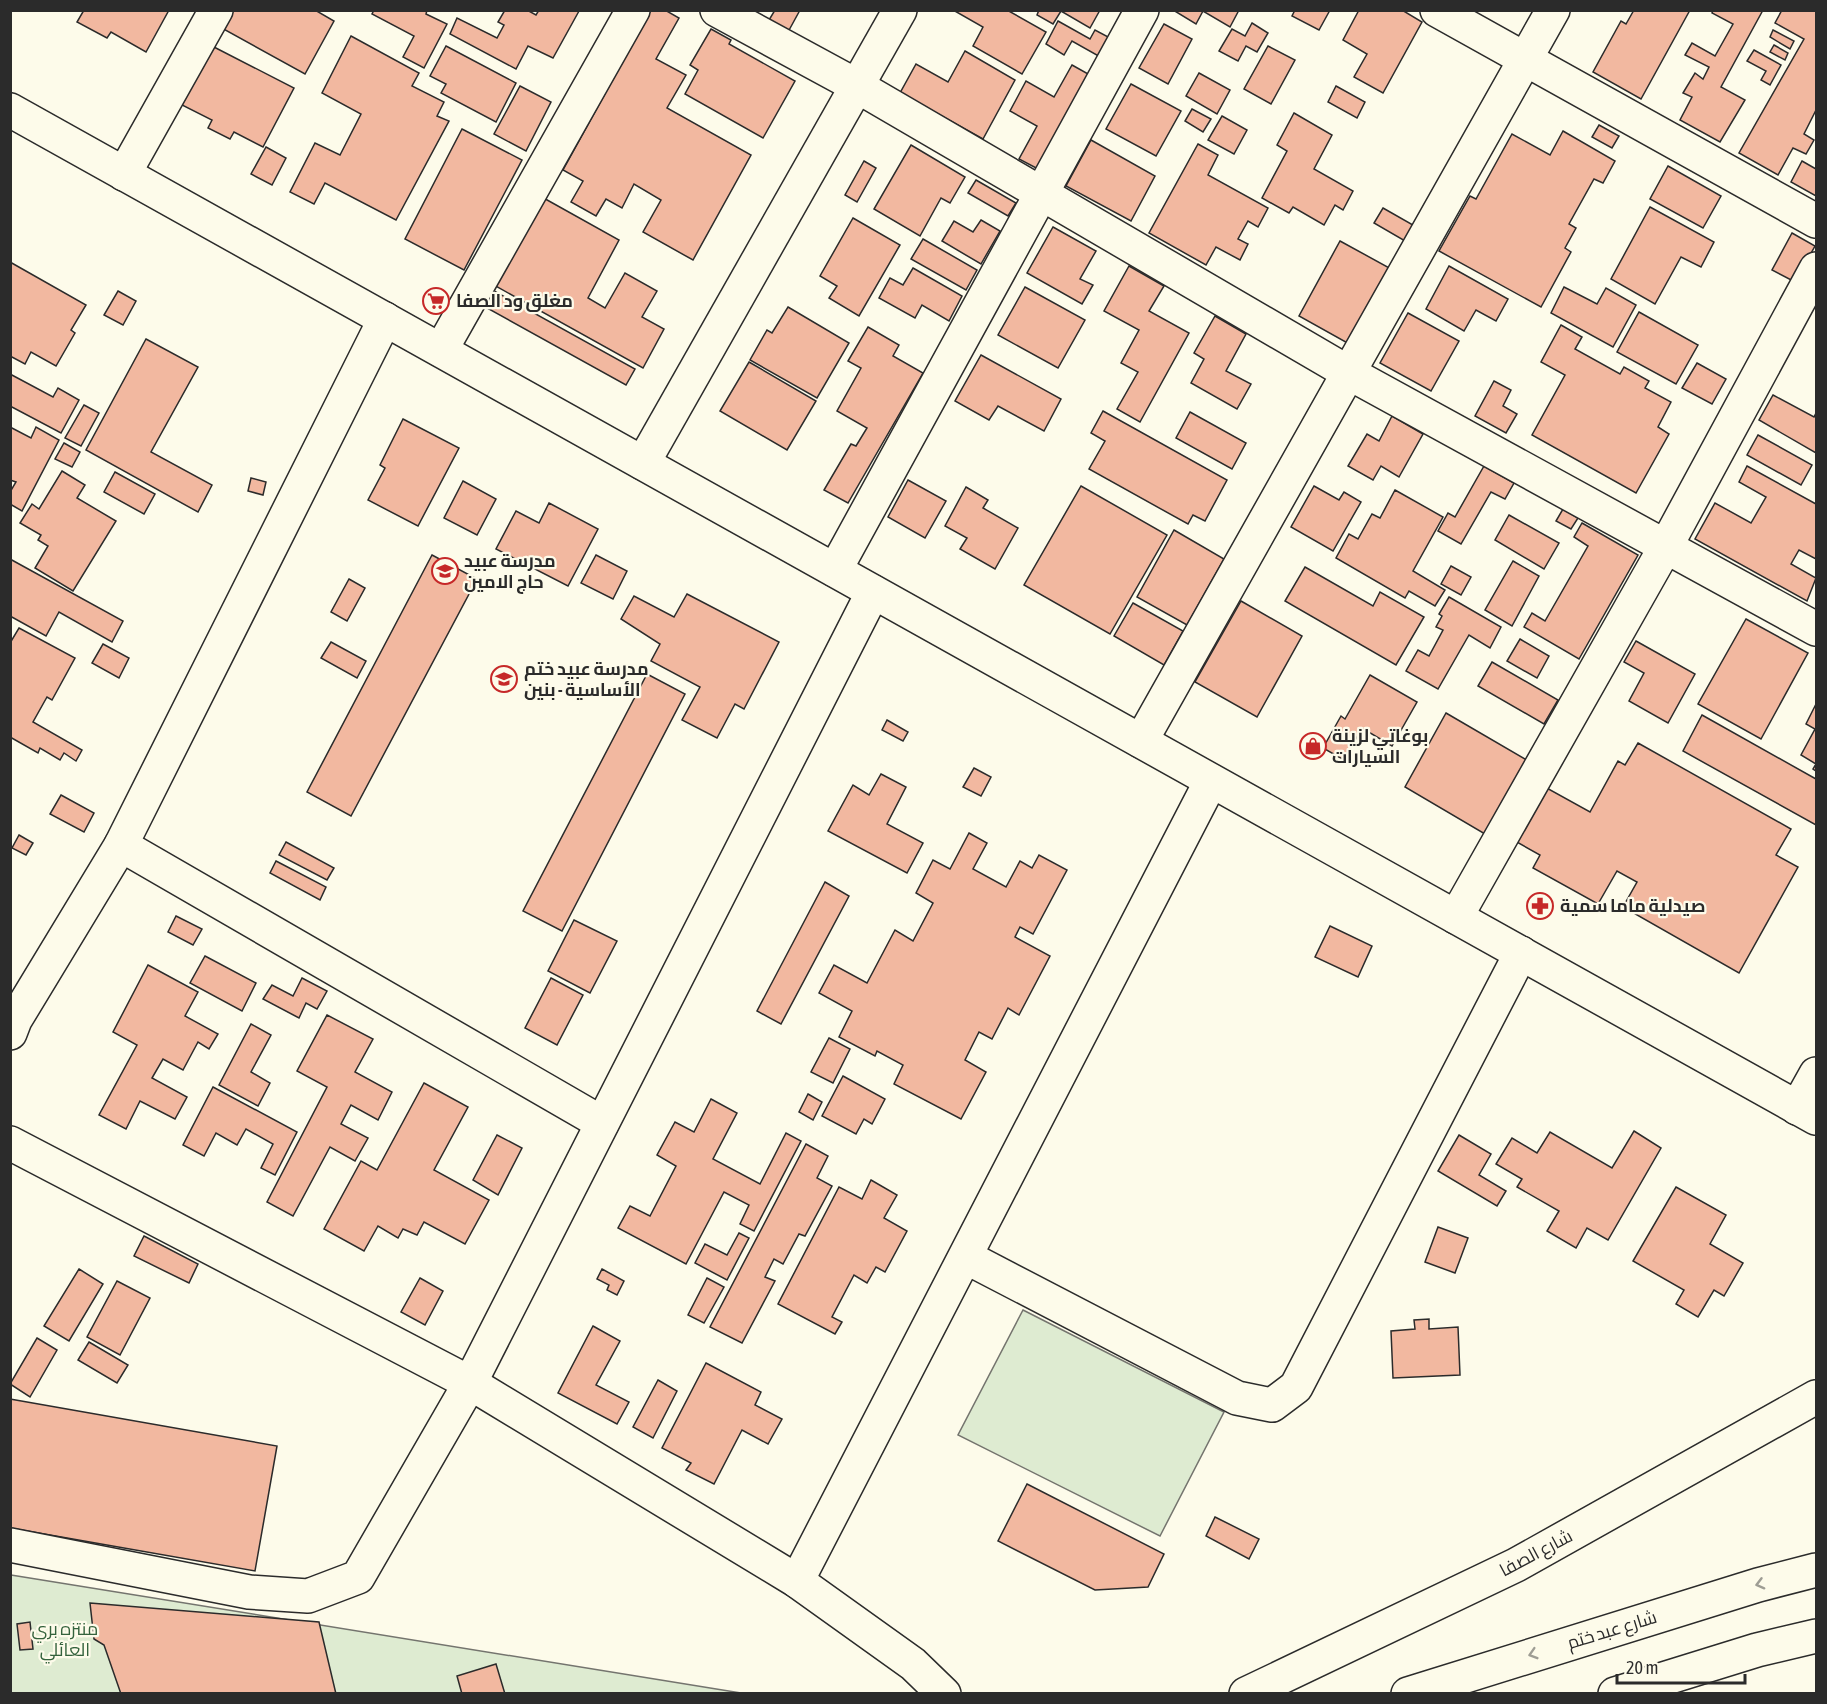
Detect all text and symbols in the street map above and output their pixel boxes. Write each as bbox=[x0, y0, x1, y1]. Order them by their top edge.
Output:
supermarket icon: مغلق ود الصفا bbox=[421, 286, 451, 316]
place label: مغلق ود الصفا bbox=[456, 290, 573, 312]
place label: مدرسة عبيد حاج الامين bbox=[464, 550, 556, 594]
school or university icon: مدرسة عبيد حاج الامين bbox=[430, 556, 460, 586]
place label: مدرسة عبيد ختم الأساسية - بنين bbox=[524, 658, 649, 701]
school or university icon: مدرسة عبيد ختم الأساسية - بنين bbox=[489, 664, 519, 694]
place label: بوغاتي لزينة السيارات bbox=[1332, 725, 1428, 767]
shop icon: بوغاتي لزينة السيارات bbox=[1298, 731, 1328, 761]
pharmacy icon: صيدلية ماما سمية bbox=[1525, 891, 1555, 921]
place label: صيدلية ماما سمية bbox=[1560, 895, 1705, 916]
street label: شارع الصفا bbox=[1496, 1525, 1577, 1582]
one-way arrow bbox=[1755, 1577, 1765, 1590]
street label: شارع عبد ختم bbox=[1565, 1606, 1660, 1655]
park label: منتزه بري العائلي bbox=[32, 1618, 98, 1664]
one-way arrow bbox=[1528, 1647, 1539, 1659]
scale bar bbox=[1617, 1647, 1744, 1685]
text: 20 m bbox=[1626, 1657, 1658, 1678]

